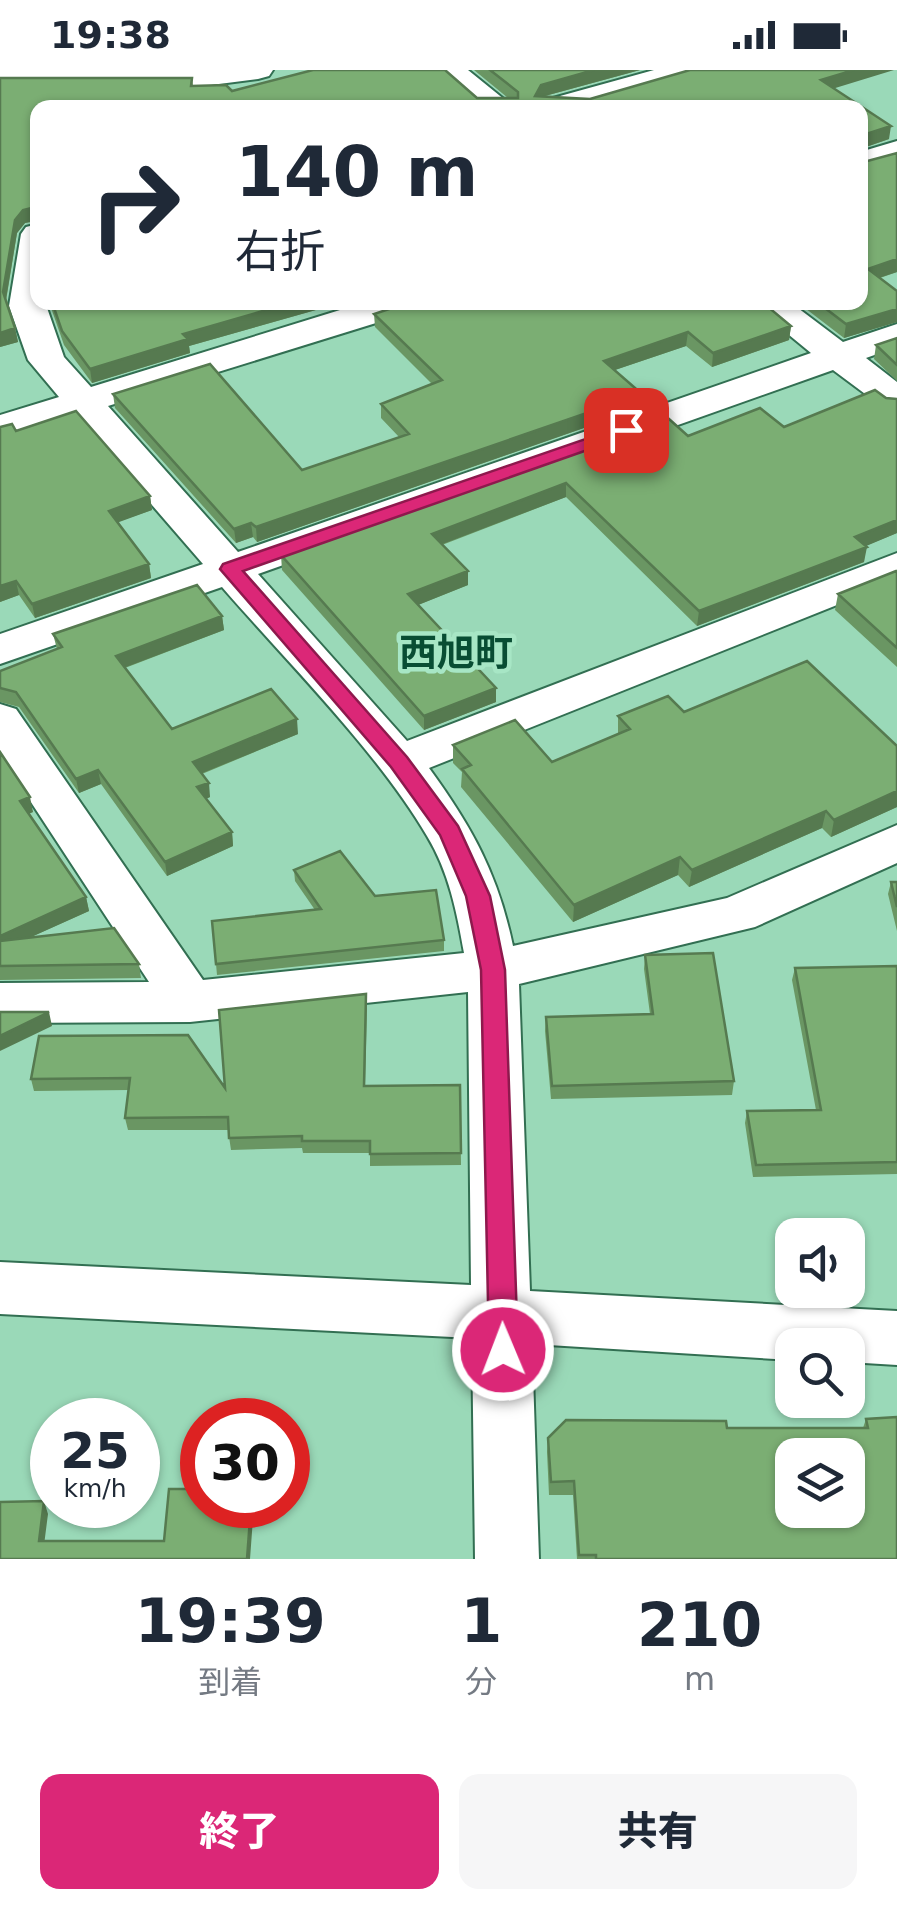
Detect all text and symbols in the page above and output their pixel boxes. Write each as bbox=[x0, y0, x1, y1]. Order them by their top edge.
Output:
text: 19:38 bbox=[50, 13, 171, 57]
text: 140 m bbox=[235, 131, 478, 213]
icon: right bbox=[70, 140, 200, 270]
text: 右折 bbox=[235, 225, 325, 278]
pin bbox=[584, 388, 669, 473]
icon: arrive bbox=[599, 403, 654, 458]
district label: 西旭町 bbox=[399, 631, 513, 675]
map controls bbox=[775, 1218, 865, 1528]
button: sound bbox=[775, 1218, 865, 1308]
position arrow bbox=[451, 1298, 555, 1402]
button: search bbox=[775, 1328, 865, 1418]
speed limit sign: 30 bbox=[180, 1398, 310, 1528]
text: 25 bbox=[60, 1422, 130, 1480]
button: layers bbox=[775, 1438, 865, 1528]
text: km/h bbox=[63, 1474, 127, 1503]
text: 19:39 bbox=[135, 1586, 326, 1656]
text: 1 bbox=[461, 1586, 502, 1656]
text: 210 bbox=[637, 1590, 762, 1660]
text: m bbox=[684, 1660, 715, 1698]
text: 到着 bbox=[198, 1663, 262, 1701]
text: 分 bbox=[465, 1663, 497, 1701]
button: 終了 bbox=[40, 1774, 439, 1889]
button: 共有 bbox=[459, 1774, 857, 1889]

